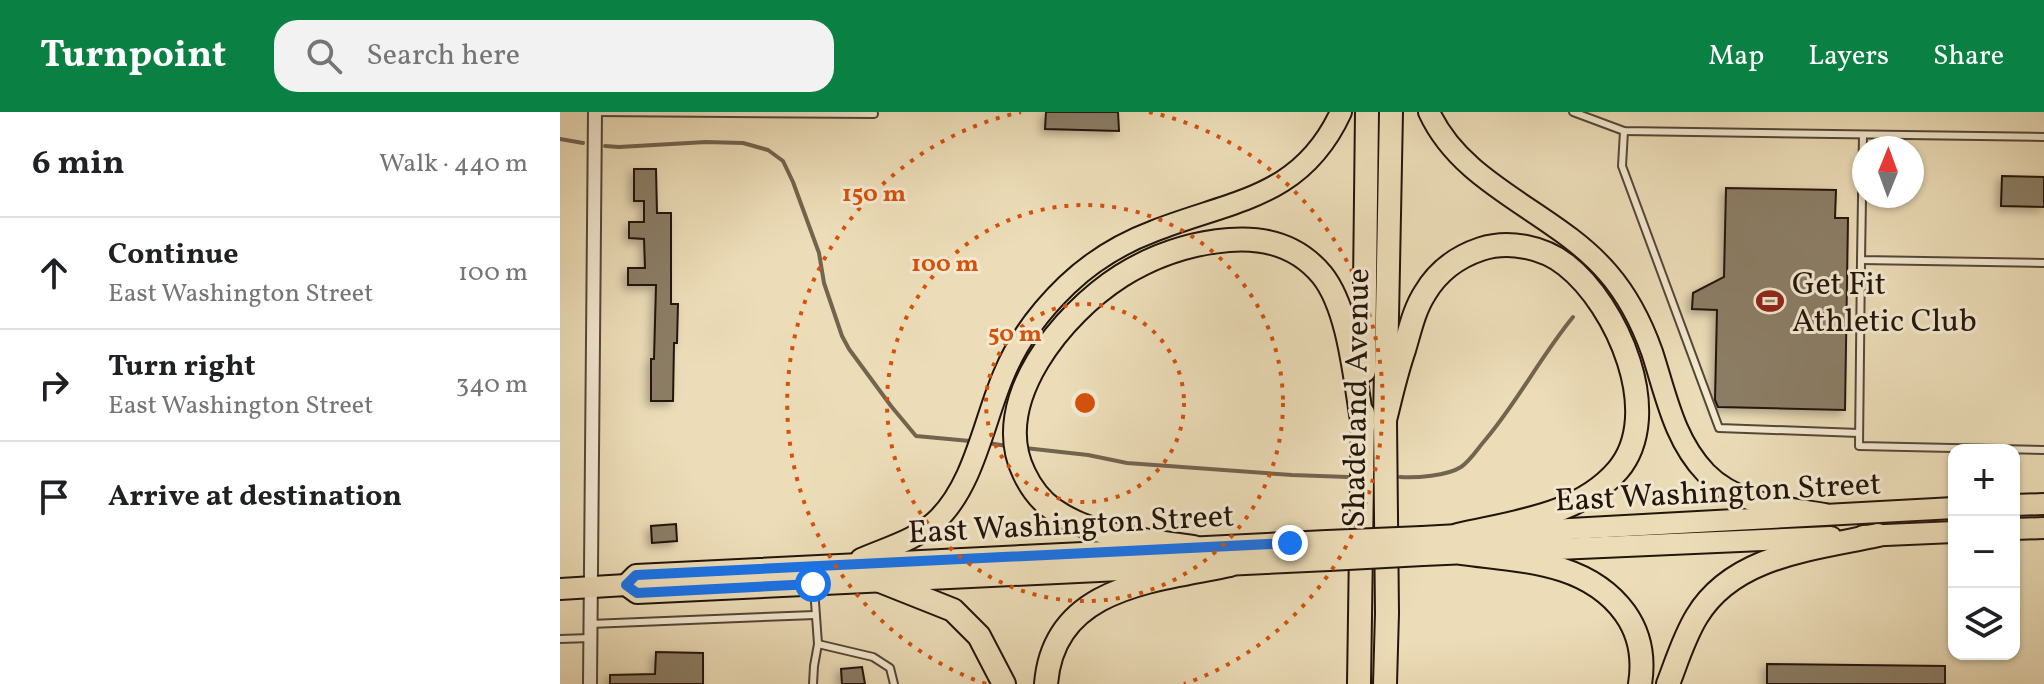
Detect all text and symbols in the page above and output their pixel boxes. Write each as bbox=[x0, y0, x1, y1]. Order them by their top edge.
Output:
search box bbox=[274, 20, 834, 92]
text: Turnpoint bbox=[40, 30, 226, 83]
icon: search bbox=[302, 34, 346, 78]
text: Search here bbox=[366, 35, 520, 77]
text: Map bbox=[1708, 37, 1764, 76]
text: Layers bbox=[1808, 37, 1889, 76]
text: Share bbox=[1933, 37, 2004, 76]
north arrow bbox=[1852, 136, 1924, 208]
text: 6 min bbox=[32, 141, 125, 188]
text: Walk · 440 m bbox=[379, 146, 528, 182]
text: 150 m bbox=[842, 178, 906, 212]
text: Continue bbox=[108, 234, 239, 276]
text: 100 m bbox=[911, 248, 979, 282]
icon: ahead bbox=[32, 251, 76, 295]
text: 100 m bbox=[458, 255, 528, 291]
place label: Get Fit Athletic Club bbox=[1792, 264, 1977, 345]
street label: Shadeland Avenue bbox=[1334, 268, 1382, 528]
text: East Washington Street bbox=[108, 276, 373, 312]
sports icon: Get Fit Athletic Club bbox=[1755, 286, 1785, 316]
text: 50 m bbox=[988, 318, 1042, 352]
text: Turn right bbox=[108, 346, 256, 388]
icon: right bbox=[32, 363, 76, 407]
text: 340 m bbox=[456, 367, 528, 403]
text: East Washington Street bbox=[108, 388, 373, 424]
centre of rings bbox=[1071, 389, 1099, 417]
map controls bbox=[1948, 444, 2020, 660]
button: + bbox=[1948, 444, 2020, 516]
street label: East Washington Street bbox=[1554, 463, 1882, 525]
icon: arrive bbox=[32, 475, 76, 519]
text: Arrive at destination bbox=[108, 476, 402, 518]
street label: East Washington Street bbox=[907, 495, 1235, 557]
button: − bbox=[1948, 516, 2020, 588]
route end bbox=[1272, 525, 1308, 561]
route start bbox=[795, 566, 831, 602]
button: layers bbox=[1948, 588, 2020, 660]

